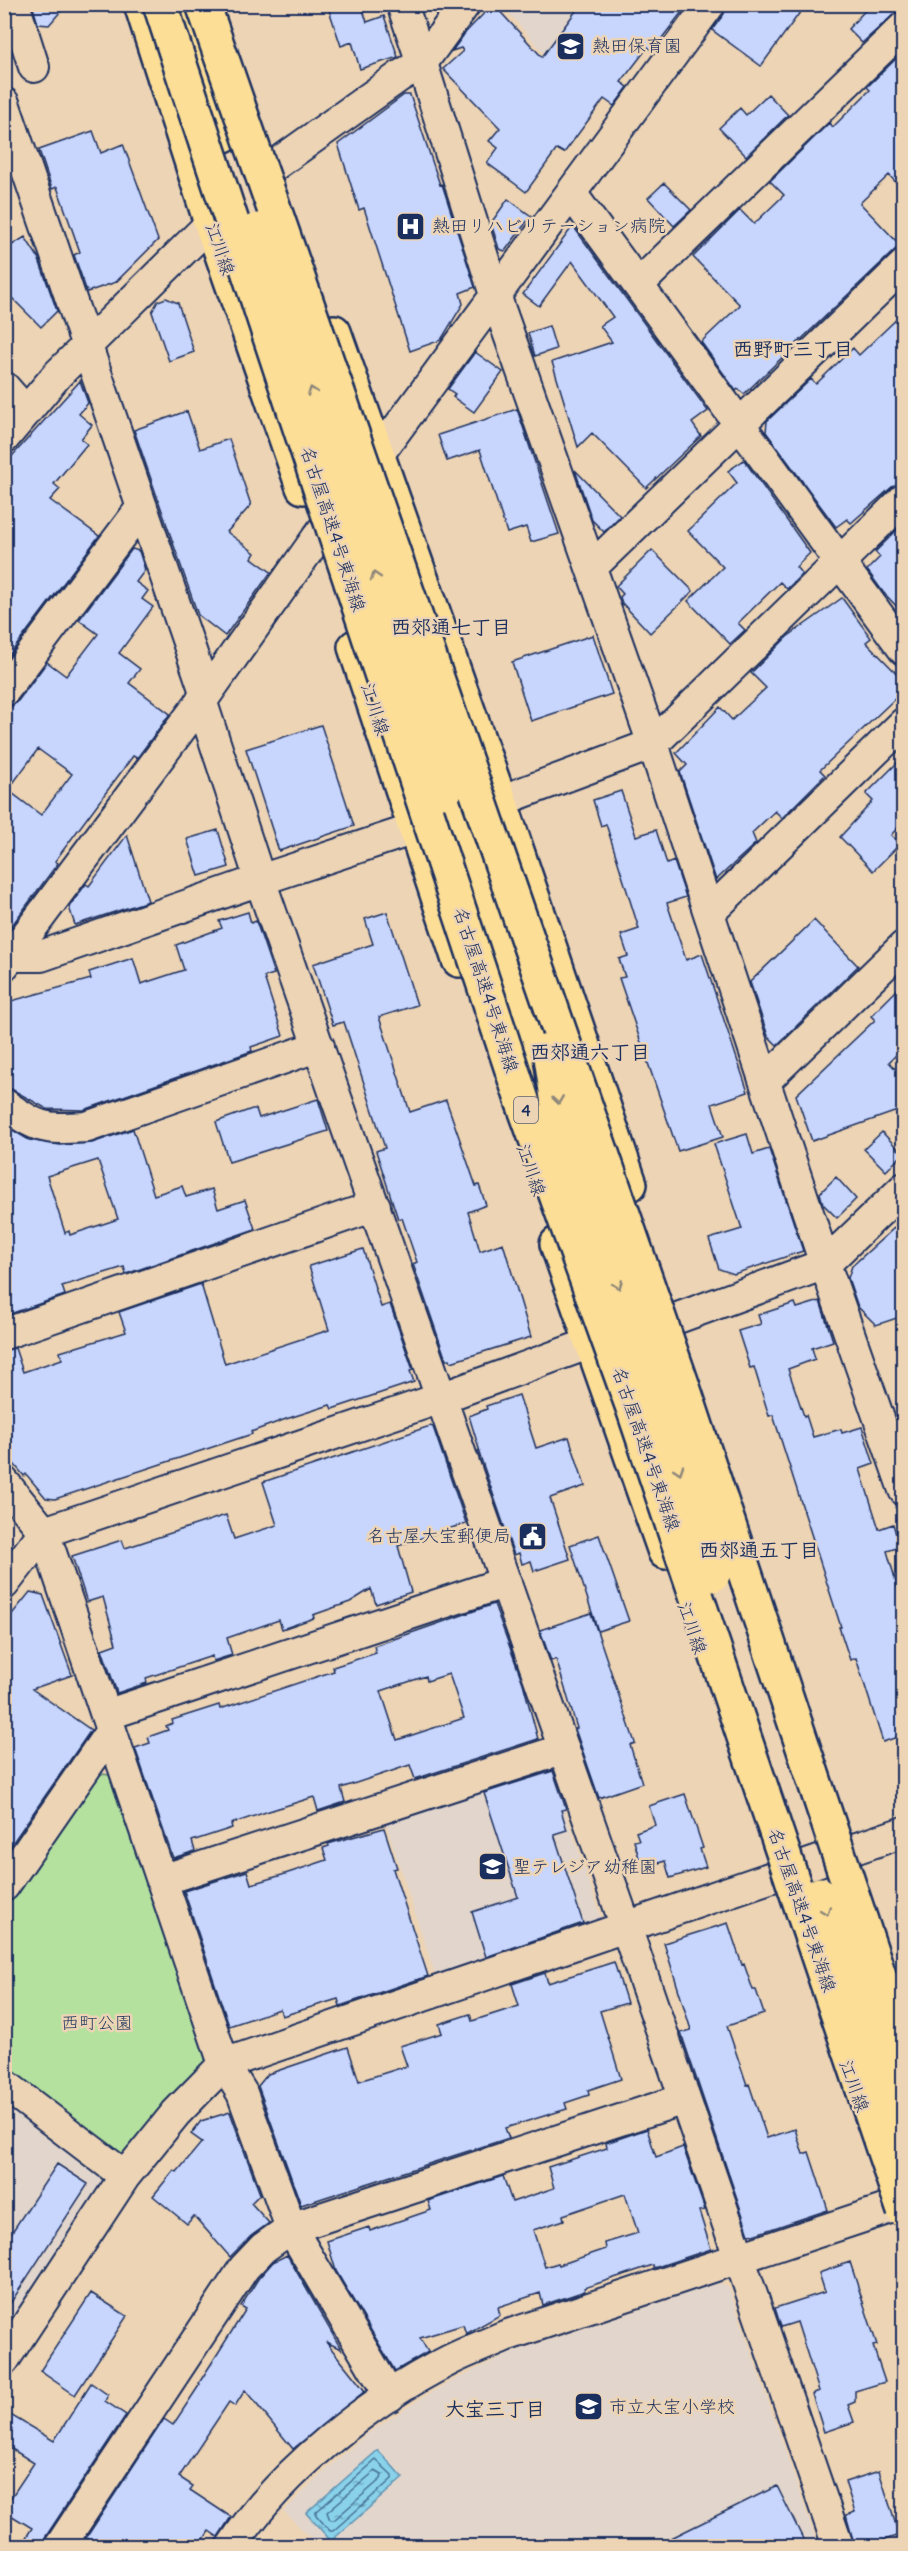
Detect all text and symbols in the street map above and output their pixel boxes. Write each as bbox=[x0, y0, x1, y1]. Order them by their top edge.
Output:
school or university icon: 熱田保育園 bbox=[555, 30, 587, 62]
place label: 熱田保育園 bbox=[592, 34, 682, 57]
hospital icon: 熱田リハビリテーション病院 bbox=[395, 210, 427, 242]
place label: 熱田リハビリテーション病院 bbox=[432, 214, 666, 237]
street label: 江川線 bbox=[201, 220, 240, 278]
district label: 西野町三丁目 bbox=[733, 336, 853, 361]
one-way arrow bbox=[307, 386, 320, 397]
street label: 名古屋高速4号東海線 bbox=[296, 443, 371, 614]
one-way arrow bbox=[370, 571, 383, 582]
district label: 西郊通七丁目 bbox=[391, 614, 511, 639]
street label: 江川線 bbox=[356, 680, 395, 738]
street label: 名古屋高速4号東海線 bbox=[449, 904, 524, 1075]
district label: 西郊通六丁目 bbox=[530, 1039, 650, 1064]
one-way arrow bbox=[551, 1096, 563, 1105]
road number: 4 bbox=[514, 1097, 538, 1123]
street label: 江川線 bbox=[512, 1141, 551, 1199]
one-way arrow bbox=[611, 1279, 624, 1289]
street label: 名古屋高速4号東海線 bbox=[608, 1364, 685, 1534]
one-way arrow bbox=[672, 1464, 684, 1475]
public building icon: 名古屋大宝郵便局 bbox=[516, 1520, 548, 1552]
place label: 名古屋大宝郵便局 bbox=[367, 1524, 511, 1547]
district label: 西郊通五丁目 bbox=[699, 1537, 819, 1562]
street label: 江川線 bbox=[673, 1599, 712, 1657]
street label: 名古屋高速4号東海線 bbox=[764, 1825, 841, 1995]
school or university icon: 聖テレジア幼稚園 bbox=[476, 1851, 508, 1883]
place label: 聖テレジア幼稚園 bbox=[513, 1855, 657, 1878]
one-way arrow bbox=[819, 1905, 832, 1916]
park label: 西町公園 bbox=[61, 2011, 133, 2034]
street label: 江川線 bbox=[834, 2057, 875, 2115]
school or university icon: 市立大宝小学校 bbox=[572, 2391, 604, 2423]
place label: 市立大宝小学校 bbox=[609, 2395, 735, 2418]
district label: 大宝三丁目 bbox=[445, 2396, 545, 2421]

